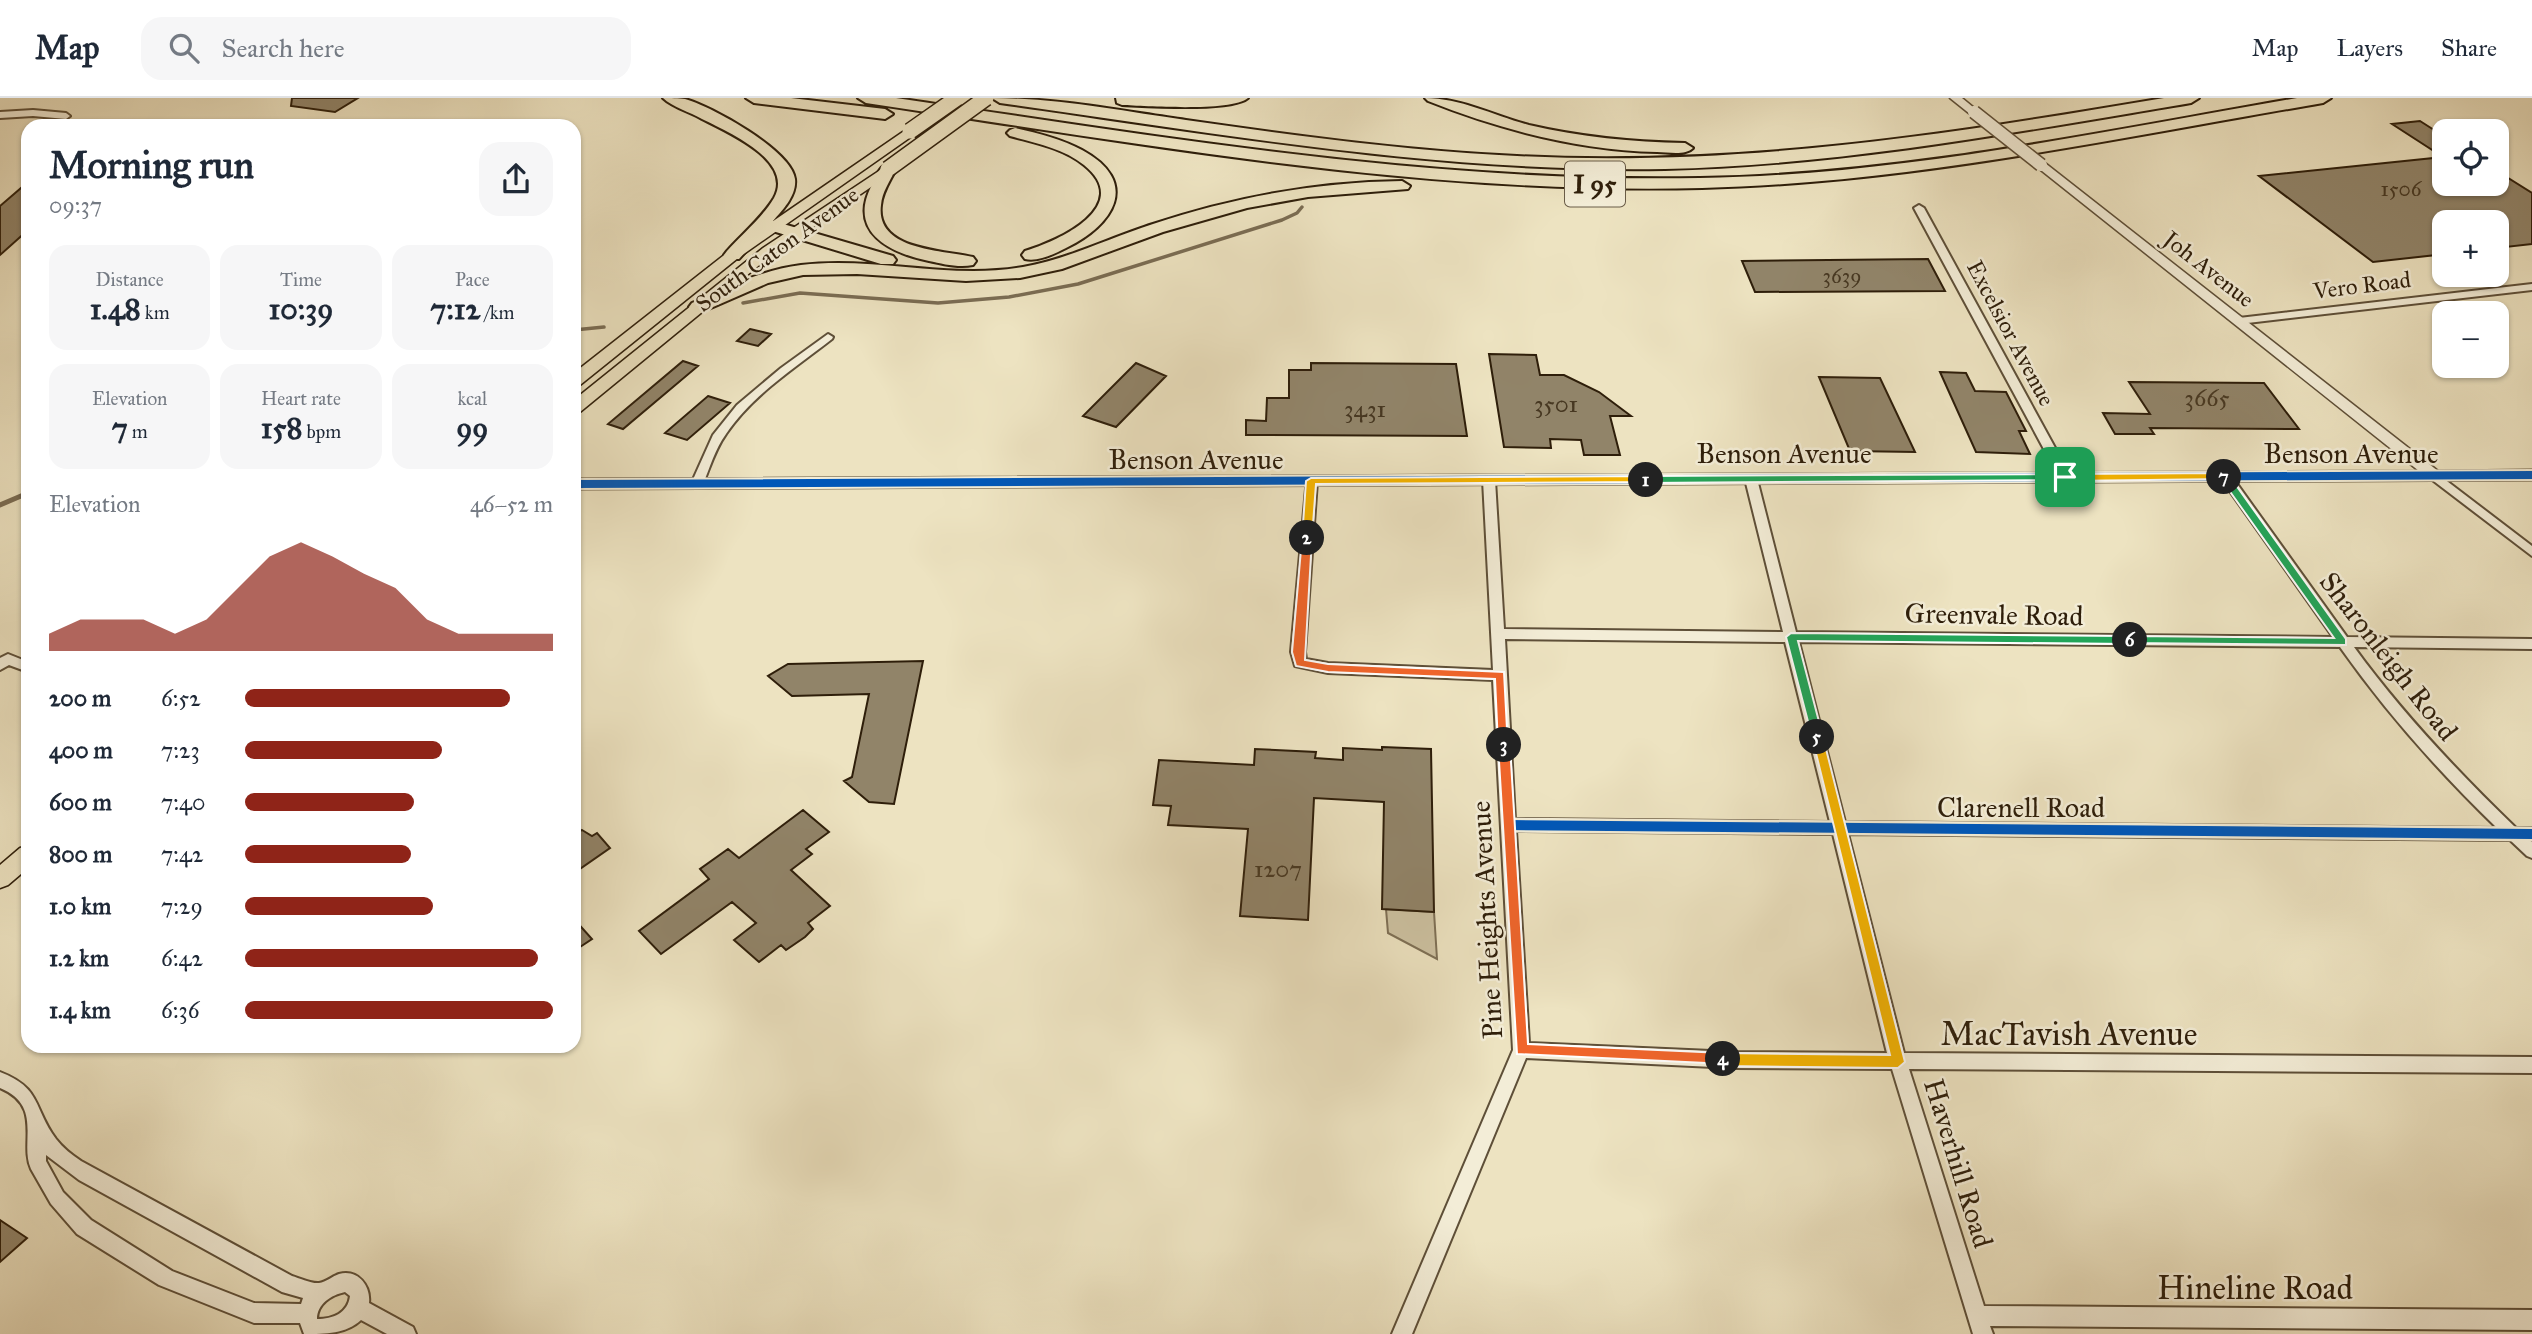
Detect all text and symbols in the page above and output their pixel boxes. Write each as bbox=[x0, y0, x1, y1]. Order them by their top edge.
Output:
search box bbox=[141, 17, 631, 80]
text: Map bbox=[35, 28, 99, 68]
icon: search bbox=[165, 29, 203, 67]
text: Search here bbox=[221, 32, 345, 64]
text: Map bbox=[2252, 33, 2299, 63]
text: Layers bbox=[2337, 33, 2403, 63]
text: Share bbox=[2441, 33, 2497, 63]
map controls bbox=[2432, 119, 2509, 378]
button: locate bbox=[2432, 119, 2509, 196]
text: Morning run bbox=[49, 142, 254, 188]
button: share bbox=[479, 142, 553, 216]
road number: I 95 bbox=[1565, 162, 1625, 206]
house number: 1506 bbox=[2381, 176, 2423, 202]
street label: South Caton Avenue bbox=[690, 180, 864, 318]
text: 09:37 bbox=[49, 191, 102, 219]
button: + bbox=[2432, 210, 2509, 287]
street label: Joh Avenue bbox=[2156, 223, 2260, 313]
street label: Excelsior Avenue bbox=[1961, 255, 2061, 411]
house number: 3639 bbox=[1823, 263, 1861, 289]
street label: Vero Road bbox=[2311, 265, 2413, 305]
text: Distance bbox=[96, 268, 164, 291]
text: Time bbox=[280, 268, 322, 291]
text: Pace bbox=[455, 268, 490, 291]
text: 1.48 bbox=[90, 291, 141, 327]
text: 10:39 bbox=[269, 291, 333, 327]
text: 7:12 bbox=[430, 291, 480, 327]
text: km bbox=[141, 301, 170, 324]
text: /km bbox=[480, 301, 514, 324]
button: − bbox=[2432, 301, 2509, 378]
house number: 3665 bbox=[2184, 383, 2230, 413]
text: Elevation bbox=[92, 387, 167, 410]
text: Heart rate bbox=[261, 387, 341, 410]
text: kcal bbox=[457, 387, 487, 410]
house number: 3501 bbox=[1534, 389, 1578, 419]
house number: 3431 bbox=[1344, 394, 1386, 424]
text: 7 bbox=[112, 410, 128, 446]
text: 158 bbox=[261, 410, 302, 446]
text: 99 bbox=[456, 410, 488, 446]
text: m bbox=[128, 420, 148, 443]
text: bpm bbox=[302, 420, 341, 443]
street label: Benson Avenue bbox=[1696, 436, 1872, 471]
street label: Benson Avenue bbox=[2263, 436, 2439, 471]
street label: Benson Avenue bbox=[1108, 442, 1284, 477]
pin bbox=[2035, 447, 2095, 507]
icon: arrive bbox=[2046, 458, 2084, 496]
pin: 7 bbox=[2206, 460, 2242, 494]
pin: 1 bbox=[1628, 462, 1664, 498]
text: 7 bbox=[2218, 465, 2229, 488]
text: 1 bbox=[1642, 468, 1649, 491]
text: Elevation bbox=[49, 490, 140, 518]
text: 46–52 m bbox=[470, 490, 553, 518]
pin: 2 bbox=[1290, 520, 1324, 556]
text: 2 bbox=[1302, 526, 1311, 549]
street label: Sharonleigh Road bbox=[2312, 565, 2465, 748]
street label: Greenvale Road bbox=[1904, 595, 2084, 634]
pin: 6 bbox=[2112, 622, 2148, 658]
text: 6 bbox=[2125, 628, 2134, 651]
text: 200 m bbox=[49, 684, 111, 712]
text: 6:52 bbox=[161, 684, 201, 712]
pin: 5 bbox=[1800, 720, 1834, 754]
text: 5 bbox=[1812, 725, 1821, 748]
pin: 3 bbox=[1486, 728, 1522, 762]
text: 3 bbox=[1500, 733, 1507, 756]
text: 400 m bbox=[49, 736, 113, 764]
text: 7:23 bbox=[161, 736, 200, 764]
text: 600 m bbox=[49, 788, 112, 816]
text: 7:40 bbox=[161, 788, 205, 816]
street label: Clarenell Road bbox=[1937, 790, 2105, 825]
street label: Pine Heights Avenue bbox=[1463, 800, 1510, 1040]
text: 800 m bbox=[49, 840, 112, 868]
text: 7:42 bbox=[161, 840, 203, 868]
house number: 1207 bbox=[1254, 854, 1302, 884]
text: 1.0 km bbox=[49, 892, 111, 920]
text: 7:29 bbox=[161, 892, 203, 920]
text: 1.2 km bbox=[49, 944, 109, 972]
text: 6:42 bbox=[161, 944, 203, 972]
text: 1.4 km bbox=[49, 996, 111, 1024]
text: 6:36 bbox=[161, 996, 200, 1024]
street label: MacTavish Avenue bbox=[1941, 1014, 2197, 1054]
pin: 4 bbox=[1706, 1042, 1740, 1076]
text: 4 bbox=[1717, 1047, 1728, 1070]
street label: Haverhill Road bbox=[1916, 1074, 2001, 1252]
street label: Hineline Road bbox=[2157, 1268, 2354, 1308]

